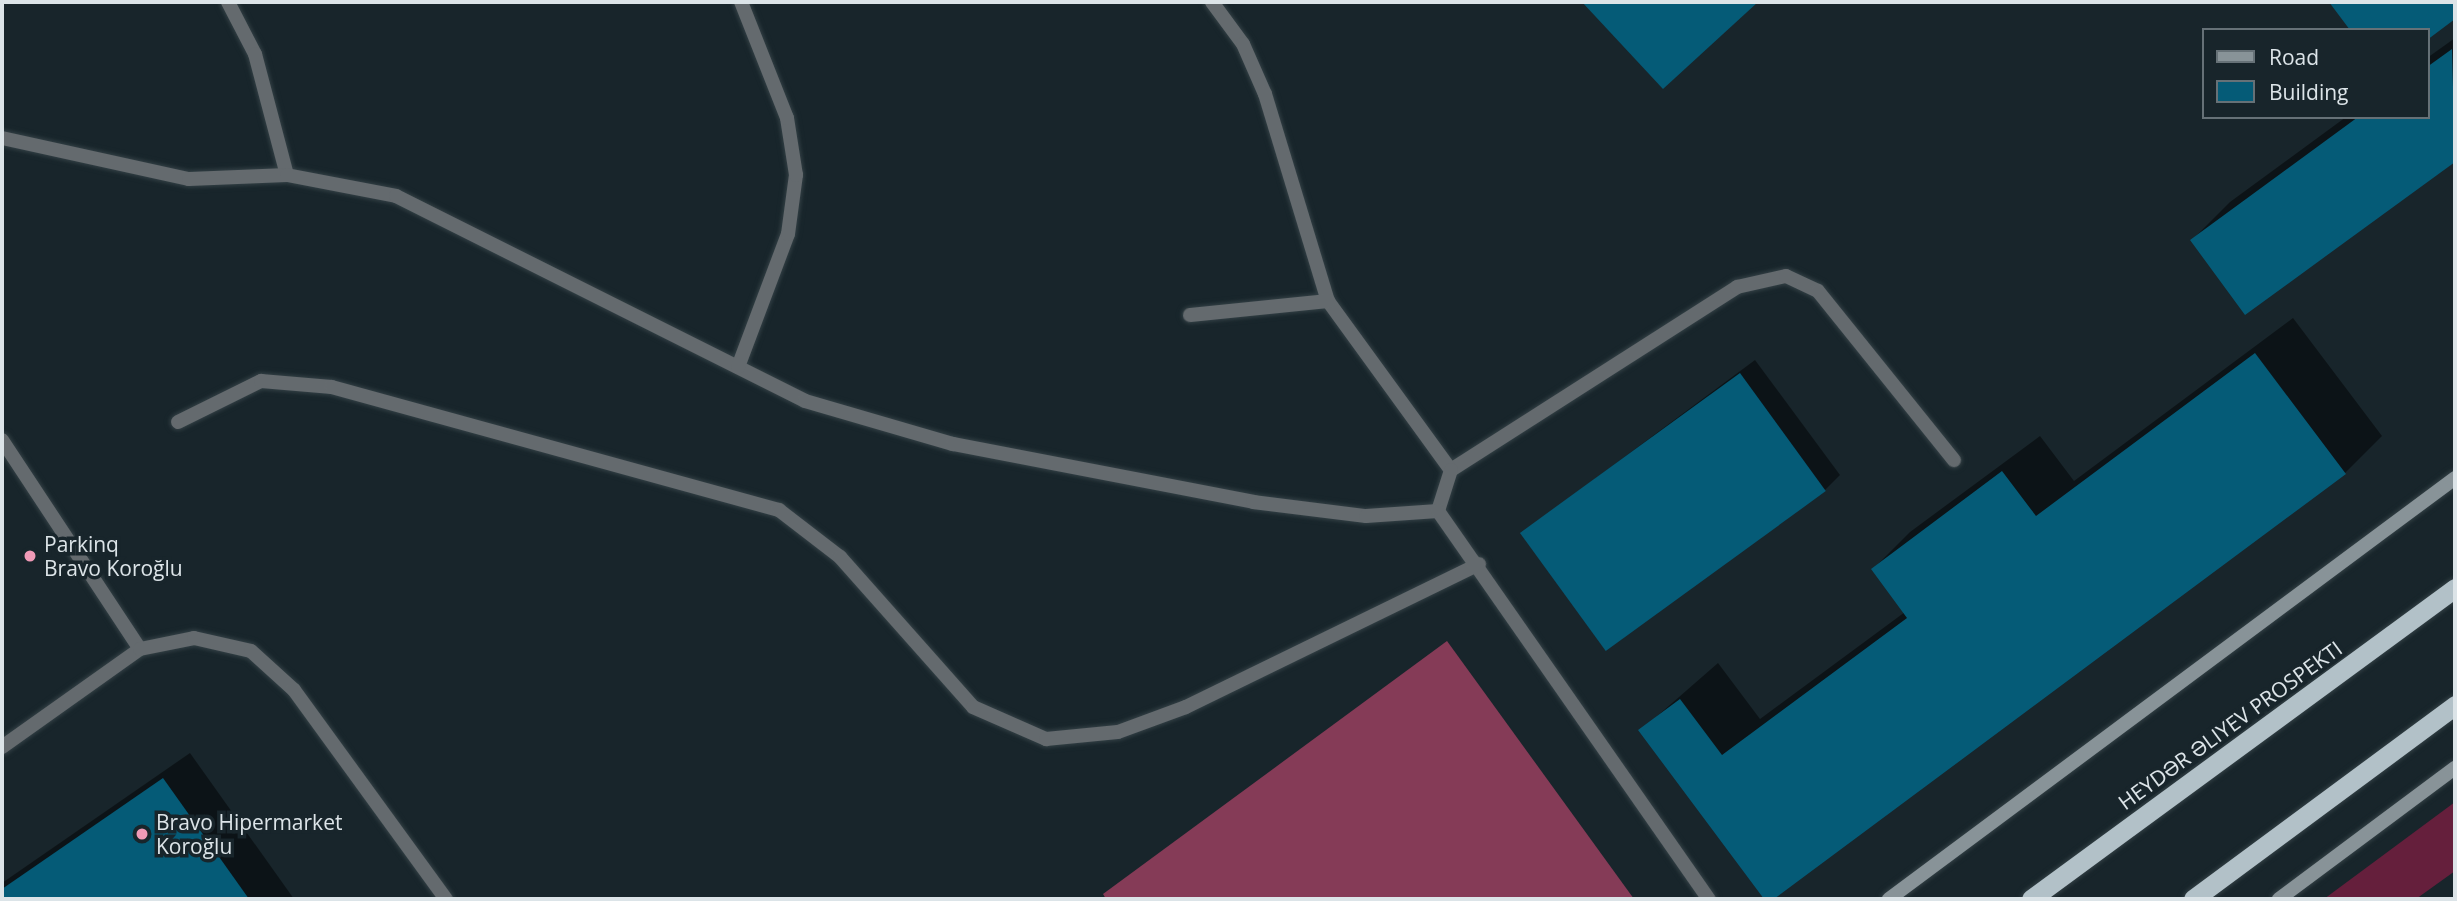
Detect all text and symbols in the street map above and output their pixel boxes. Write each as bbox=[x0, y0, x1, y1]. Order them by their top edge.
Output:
legend bbox=[2202, 28, 2429, 119]
text: Road bbox=[2269, 43, 2319, 71]
text: Building bbox=[2269, 78, 2348, 106]
place label: Parkinq Bravo Koroğlu bbox=[44, 531, 183, 581]
marker: Parkinq Bravo Koroğlu bbox=[22, 548, 38, 564]
street label: HEYDƏR ƏLIYEV PROSPEKTI bbox=[2113, 635, 2347, 815]
place label: Bravo Hipermarket Koroğlu bbox=[156, 809, 342, 859]
marker: Bravo Hipermarket Koroğlu bbox=[134, 826, 150, 842]

